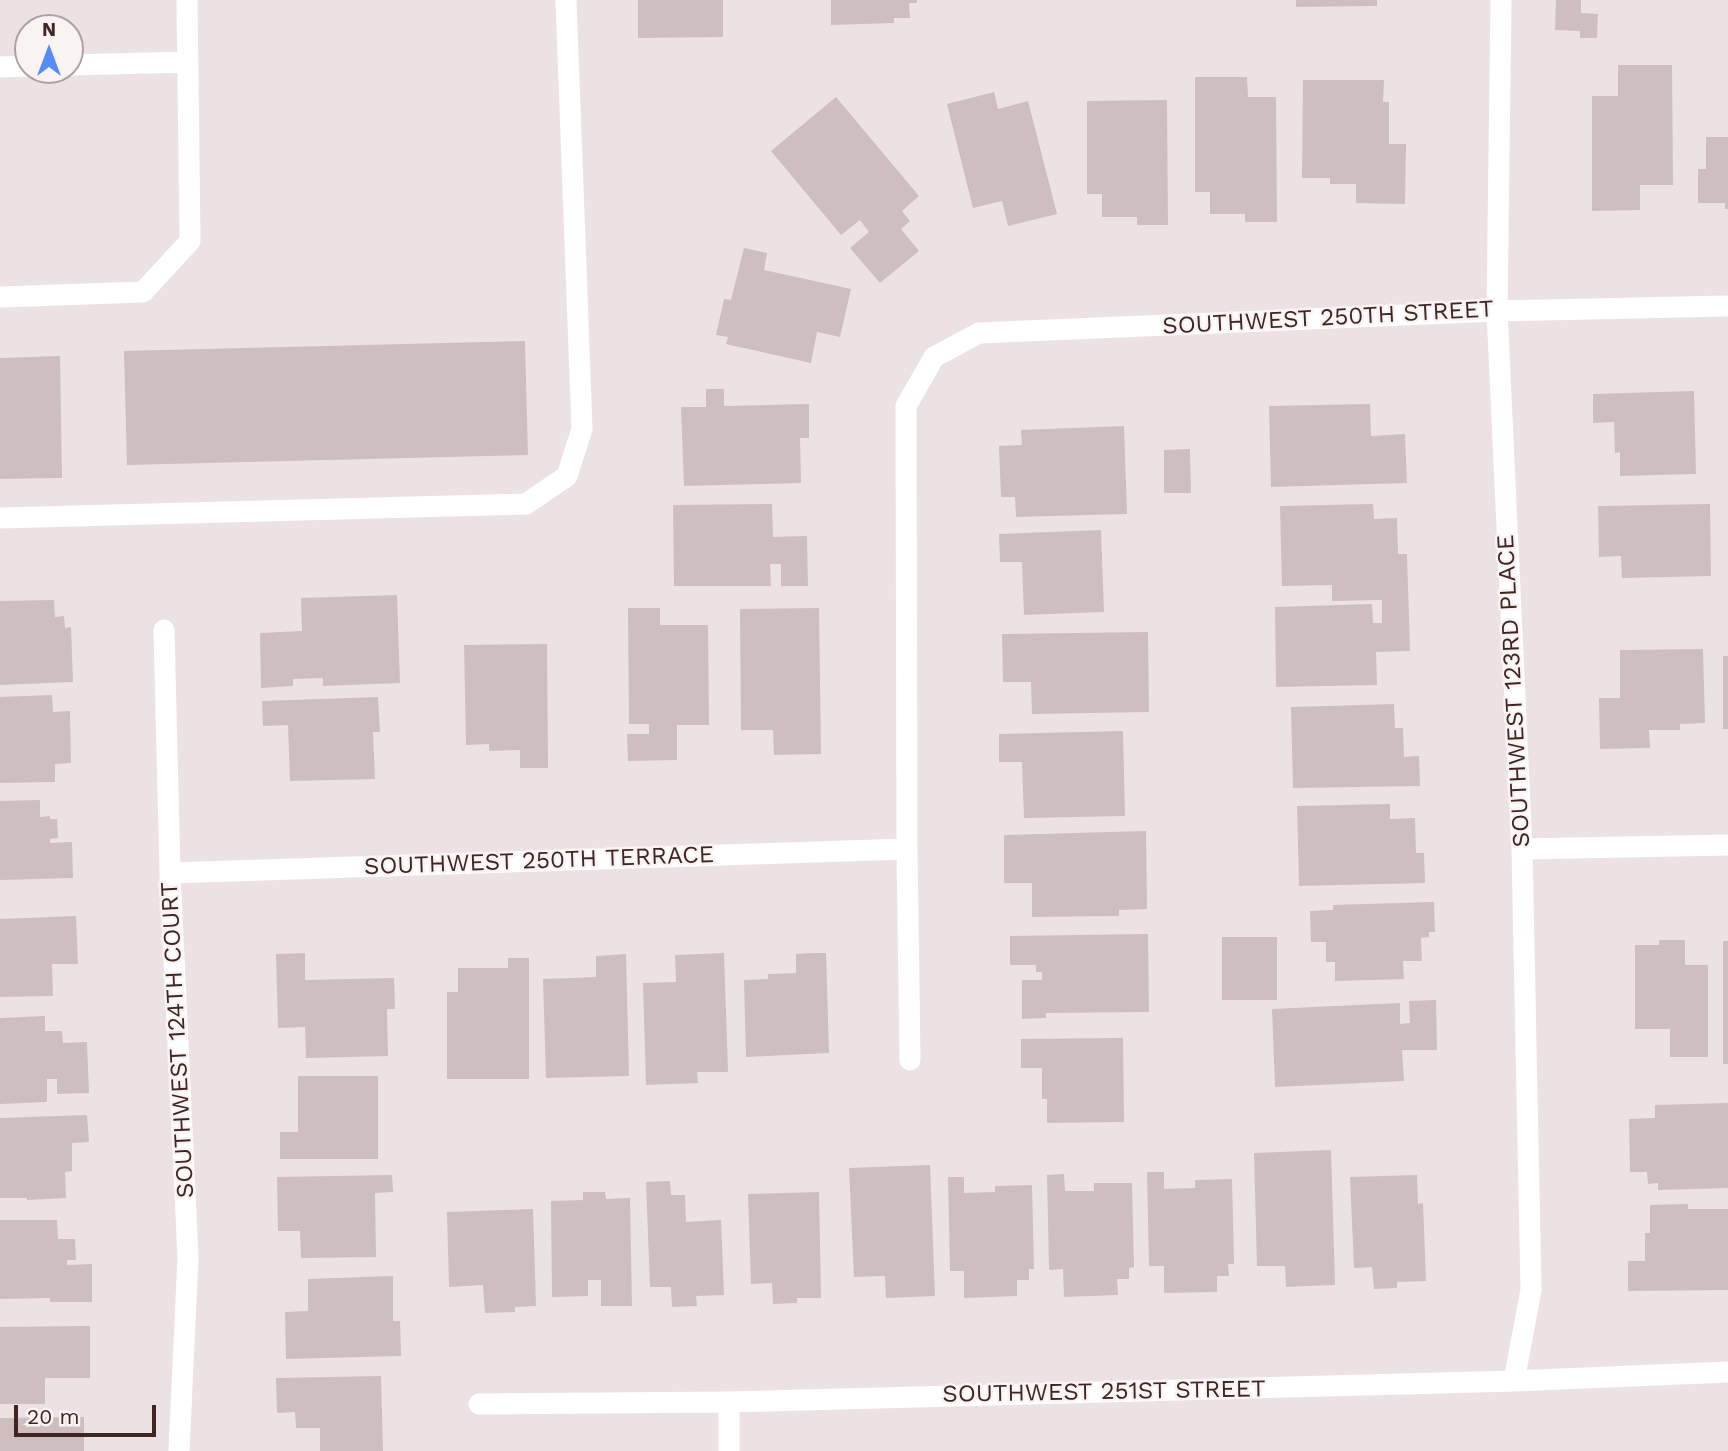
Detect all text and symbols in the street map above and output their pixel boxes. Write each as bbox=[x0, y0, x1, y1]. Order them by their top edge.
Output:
north arrow bbox=[14, 14, 84, 84]
text: N bbox=[42, 18, 56, 41]
street label: SOUTHWEST 250TH STREET bbox=[1162, 295, 1494, 341]
street label: SOUTHWEST 123RD PLACE bbox=[1491, 534, 1537, 848]
street label: SOUTHWEST 250TH TERRACE bbox=[364, 840, 714, 882]
street label: SOUTHWEST 124TH COURT bbox=[155, 881, 201, 1199]
street label: SOUTHWEST 251ST STREET bbox=[942, 1375, 1266, 1409]
scale bar bbox=[18, 1392, 159, 1436]
text: 20 m bbox=[27, 1404, 79, 1429]

